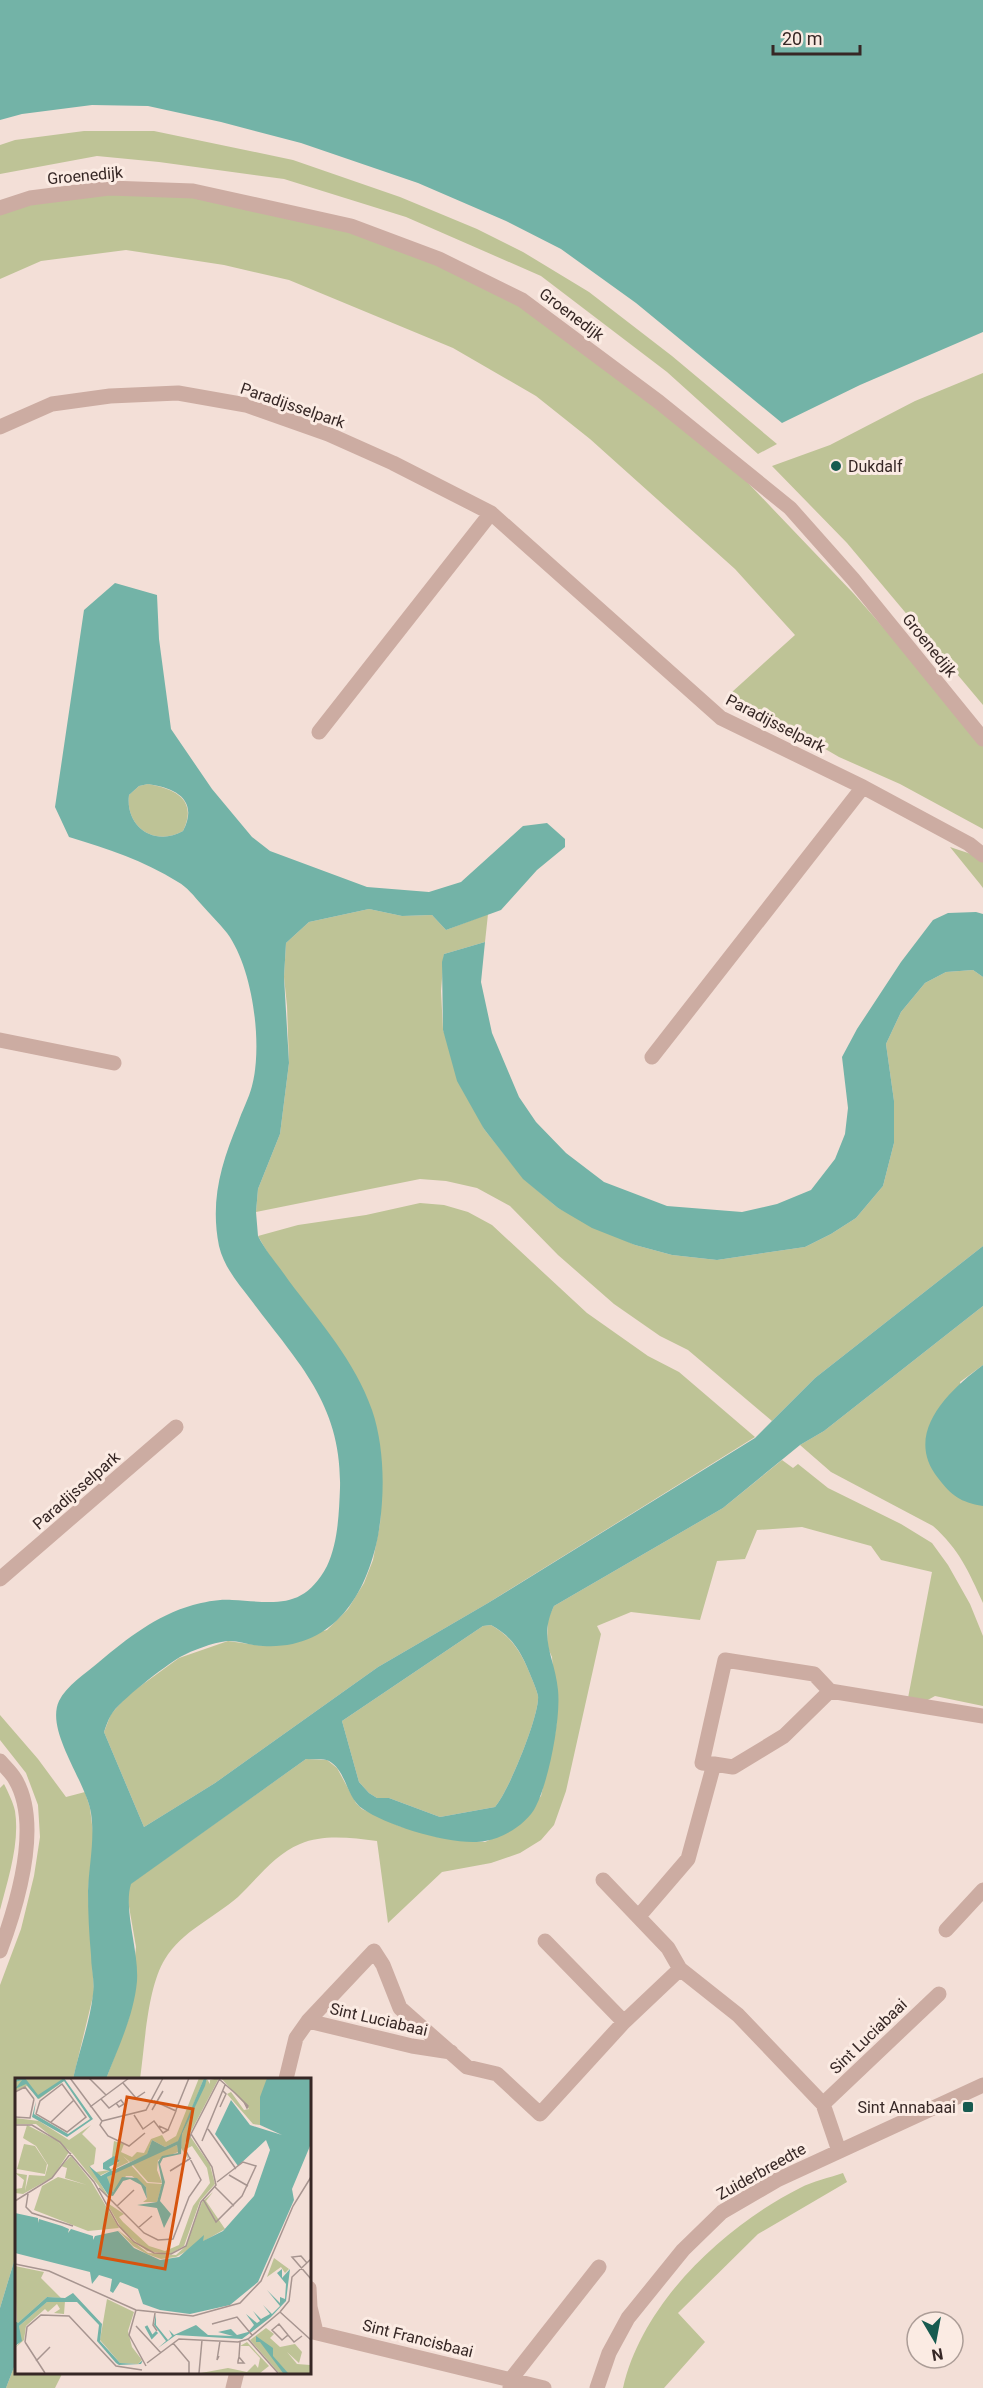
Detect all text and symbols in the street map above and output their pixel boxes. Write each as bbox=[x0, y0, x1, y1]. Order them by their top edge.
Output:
scale bar bbox=[773, 18, 860, 56]
text: 20 m bbox=[782, 28, 822, 49]
street label: Groenedijk bbox=[46, 163, 125, 188]
street label: Groenedijk bbox=[536, 284, 608, 345]
street label: Paradijsselpark bbox=[238, 379, 348, 433]
place label: Dukdalf bbox=[848, 457, 903, 476]
marker: Dukdalf bbox=[829, 459, 843, 473]
street label: Groenedijk bbox=[898, 610, 961, 681]
street label: Paradijsselpark bbox=[723, 690, 830, 757]
street label: Paradijsselpark bbox=[29, 1447, 125, 1533]
street label: Sint Luciabaai bbox=[826, 1995, 911, 2078]
street label: Sint Luciabaai bbox=[328, 1999, 430, 2040]
inset map bbox=[15, 2078, 310, 2373]
place label: Sint Annabaai bbox=[857, 2098, 956, 2117]
marker: Sint Annabaai bbox=[961, 2100, 975, 2114]
street label: Zuiderbreedte bbox=[713, 2139, 809, 2204]
north arrow bbox=[905, 2310, 965, 2370]
street label: Sint Francisbaai bbox=[361, 2316, 475, 2361]
text: N bbox=[930, 2344, 945, 2365]

